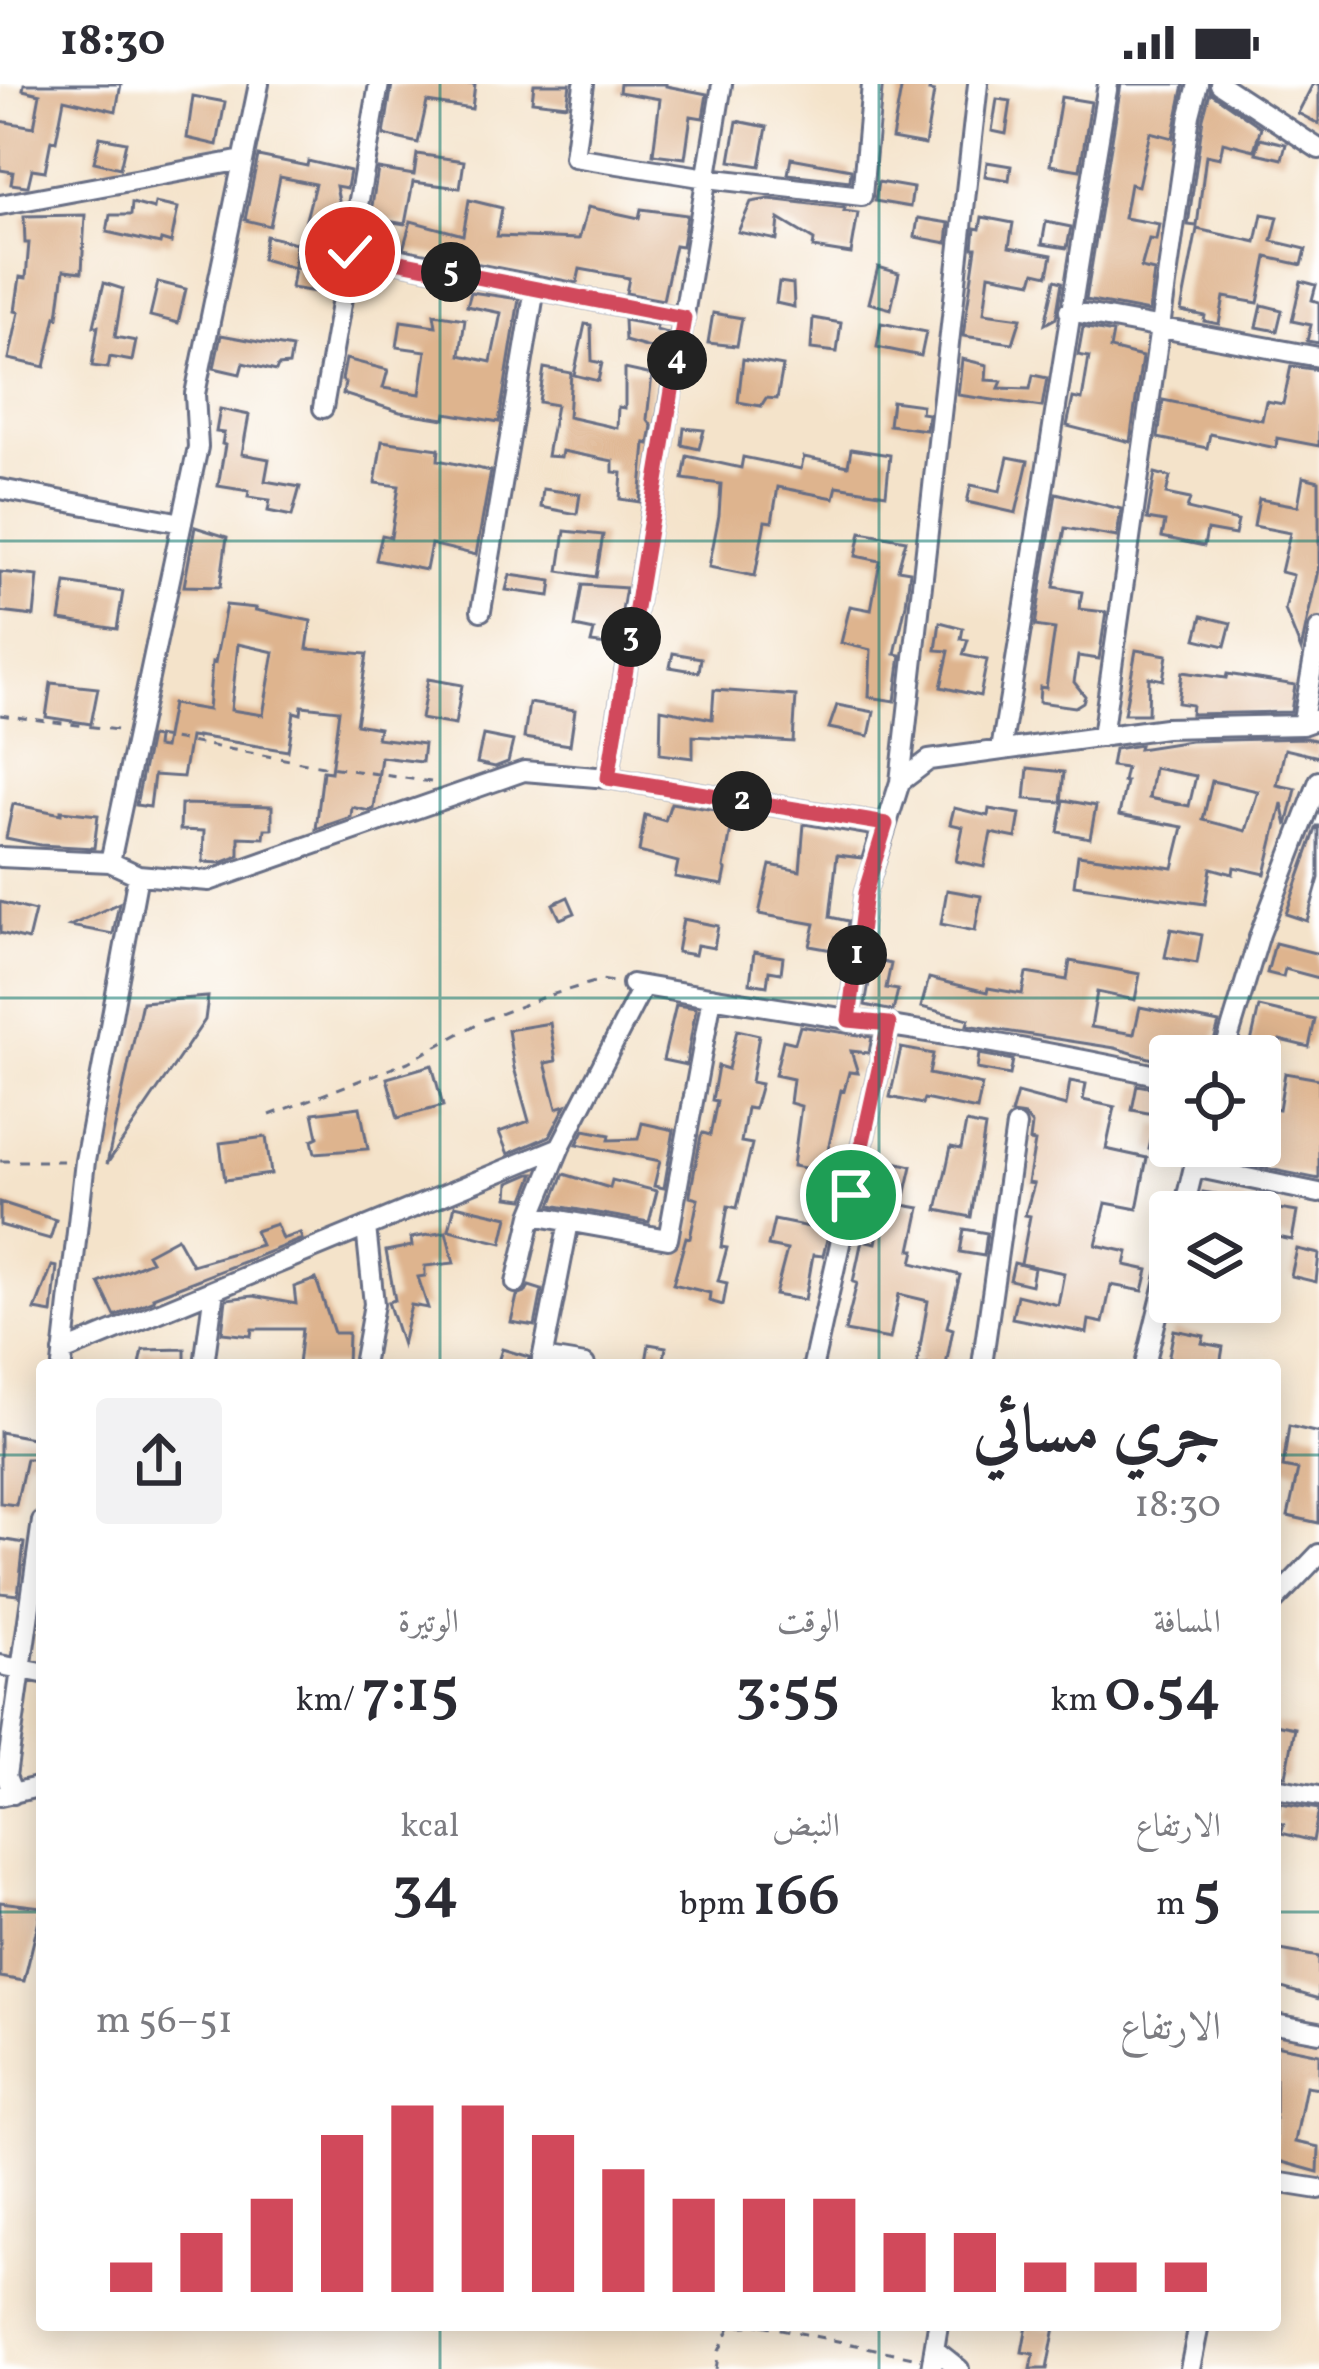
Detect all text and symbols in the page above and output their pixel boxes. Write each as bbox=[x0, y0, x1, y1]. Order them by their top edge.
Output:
text: 18:30 bbox=[60, 11, 165, 74]
pin bbox=[299, 201, 401, 303]
icon: check bbox=[317, 219, 383, 285]
pin: 5 bbox=[421, 242, 481, 302]
text: 5 bbox=[443, 249, 459, 295]
pin: 4 bbox=[647, 330, 707, 390]
text: 4 bbox=[667, 337, 687, 383]
pin: 3 bbox=[601, 607, 661, 667]
text: 3 bbox=[623, 614, 639, 660]
pin: 2 bbox=[712, 771, 772, 831]
text: 2 bbox=[733, 778, 751, 824]
pin: 1 bbox=[827, 925, 887, 985]
text: 1 bbox=[850, 932, 864, 978]
map controls bbox=[1149, 1035, 1281, 1323]
button: locate bbox=[1149, 1035, 1281, 1167]
pin bbox=[800, 1144, 902, 1246]
icon: arrive bbox=[818, 1162, 884, 1228]
button: layers bbox=[1149, 1191, 1281, 1323]
text: جري مسائي bbox=[973, 1388, 1221, 1480]
button: share bbox=[96, 1398, 222, 1524]
text: 18:30 bbox=[1134, 1479, 1221, 1533]
text: الوتيرة bbox=[398, 1601, 459, 1647]
text: الوقت bbox=[777, 1601, 840, 1647]
text: المسافة bbox=[1154, 1601, 1221, 1647]
text: 7:15 bbox=[362, 1653, 459, 1736]
text: 3:55 bbox=[736, 1653, 840, 1736]
text: 0.54 bbox=[1104, 1653, 1221, 1736]
text: /km bbox=[296, 1679, 362, 1725]
text: km bbox=[1050, 1679, 1104, 1725]
text: kcal bbox=[400, 1805, 459, 1851]
text: النبض bbox=[772, 1805, 840, 1851]
text: الارتفاع bbox=[1135, 1805, 1221, 1851]
text: 34 bbox=[392, 1851, 459, 1934]
text: 166 bbox=[752, 1857, 840, 1940]
text: 5 bbox=[1192, 1857, 1221, 1940]
text: bpm bbox=[680, 1883, 752, 1929]
text: m bbox=[1156, 1883, 1192, 1929]
text: 51–56 m bbox=[96, 1995, 233, 2049]
text: الارتفاع bbox=[1120, 2002, 1221, 2056]

